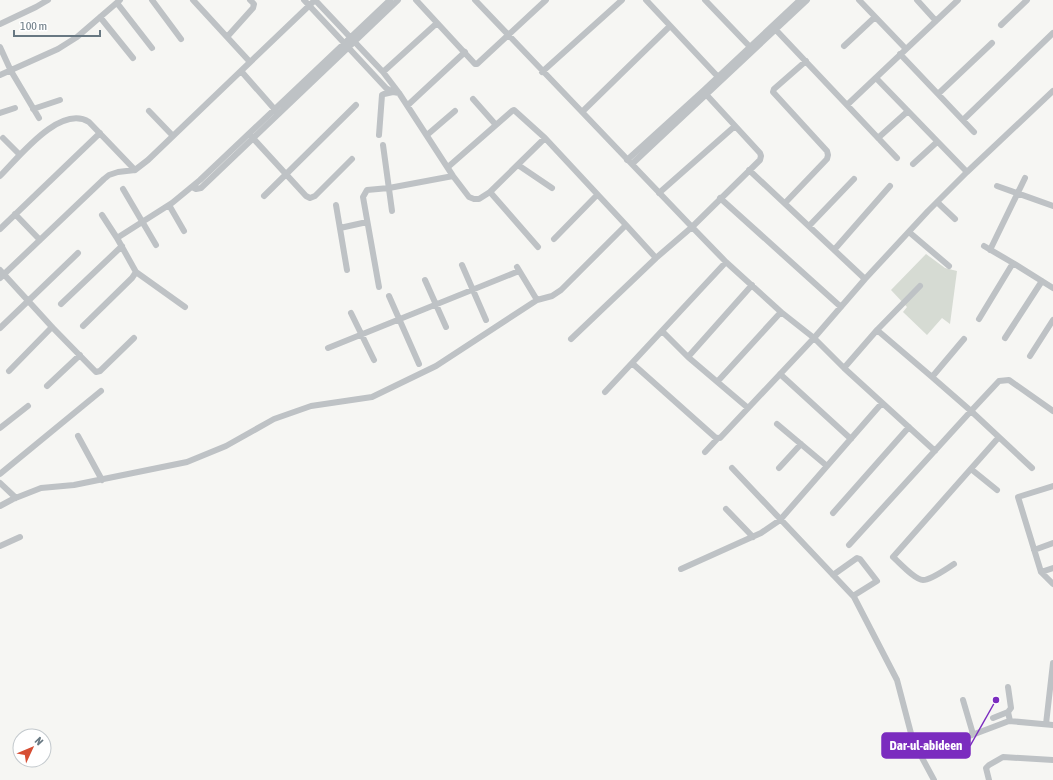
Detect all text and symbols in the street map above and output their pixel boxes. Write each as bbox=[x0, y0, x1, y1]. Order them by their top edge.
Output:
scale bar bbox=[14, 12, 100, 38]
text: 100 m bbox=[20, 19, 47, 33]
north arrow bbox=[12, 728, 52, 768]
callout: Dar-ul-abideen bbox=[882, 733, 970, 758]
text: N bbox=[33, 735, 46, 748]
text: Dar-ul-abideen bbox=[890, 738, 962, 753]

